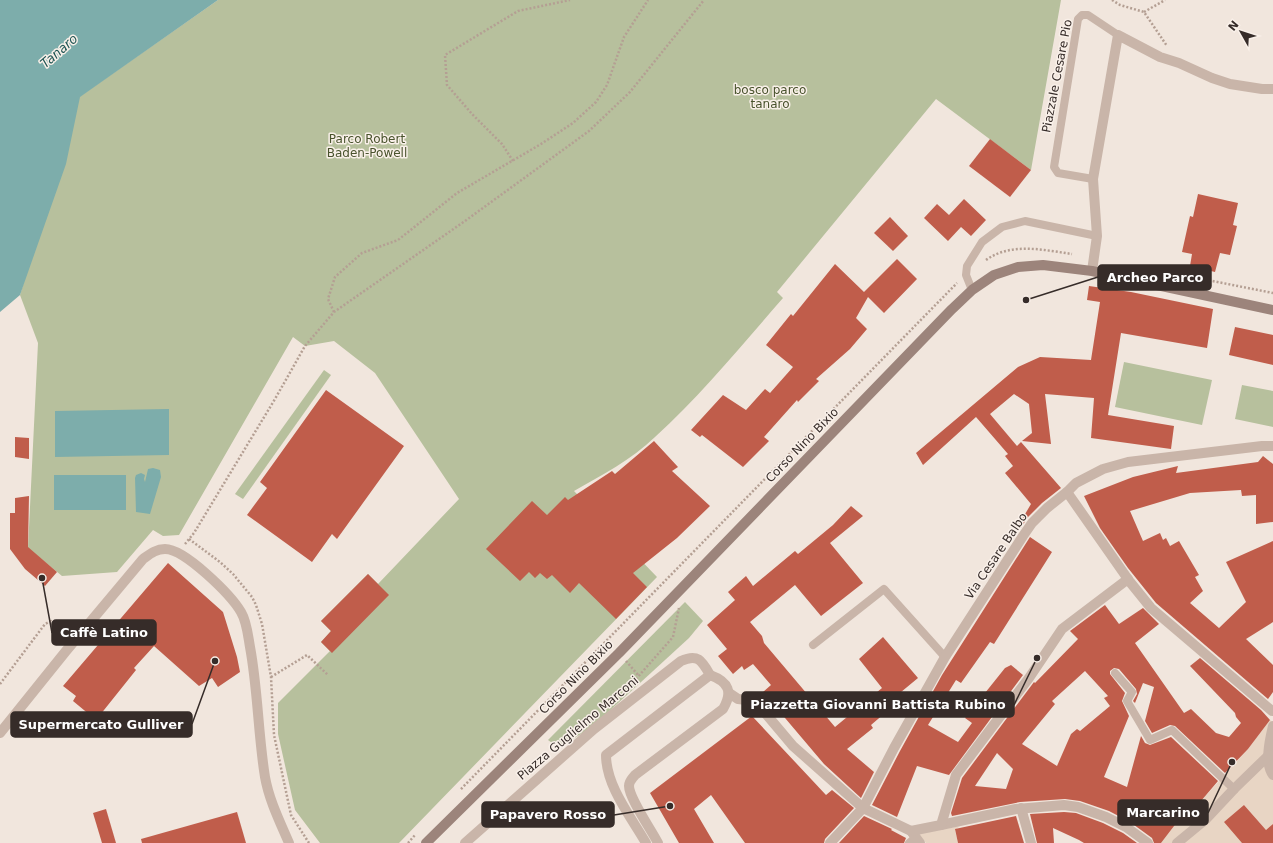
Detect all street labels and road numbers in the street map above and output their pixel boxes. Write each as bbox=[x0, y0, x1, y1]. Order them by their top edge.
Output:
street label: Piazzale Cesare Pio bbox=[1039, 18, 1075, 134]
street label: Corso Nino Bixio bbox=[763, 405, 841, 485]
street label: Via Cesare Balbo bbox=[962, 510, 1030, 602]
street label: Corso Nino Bixio bbox=[536, 637, 616, 717]
street label: Piazza Guglielmo Marconi bbox=[515, 673, 641, 783]

